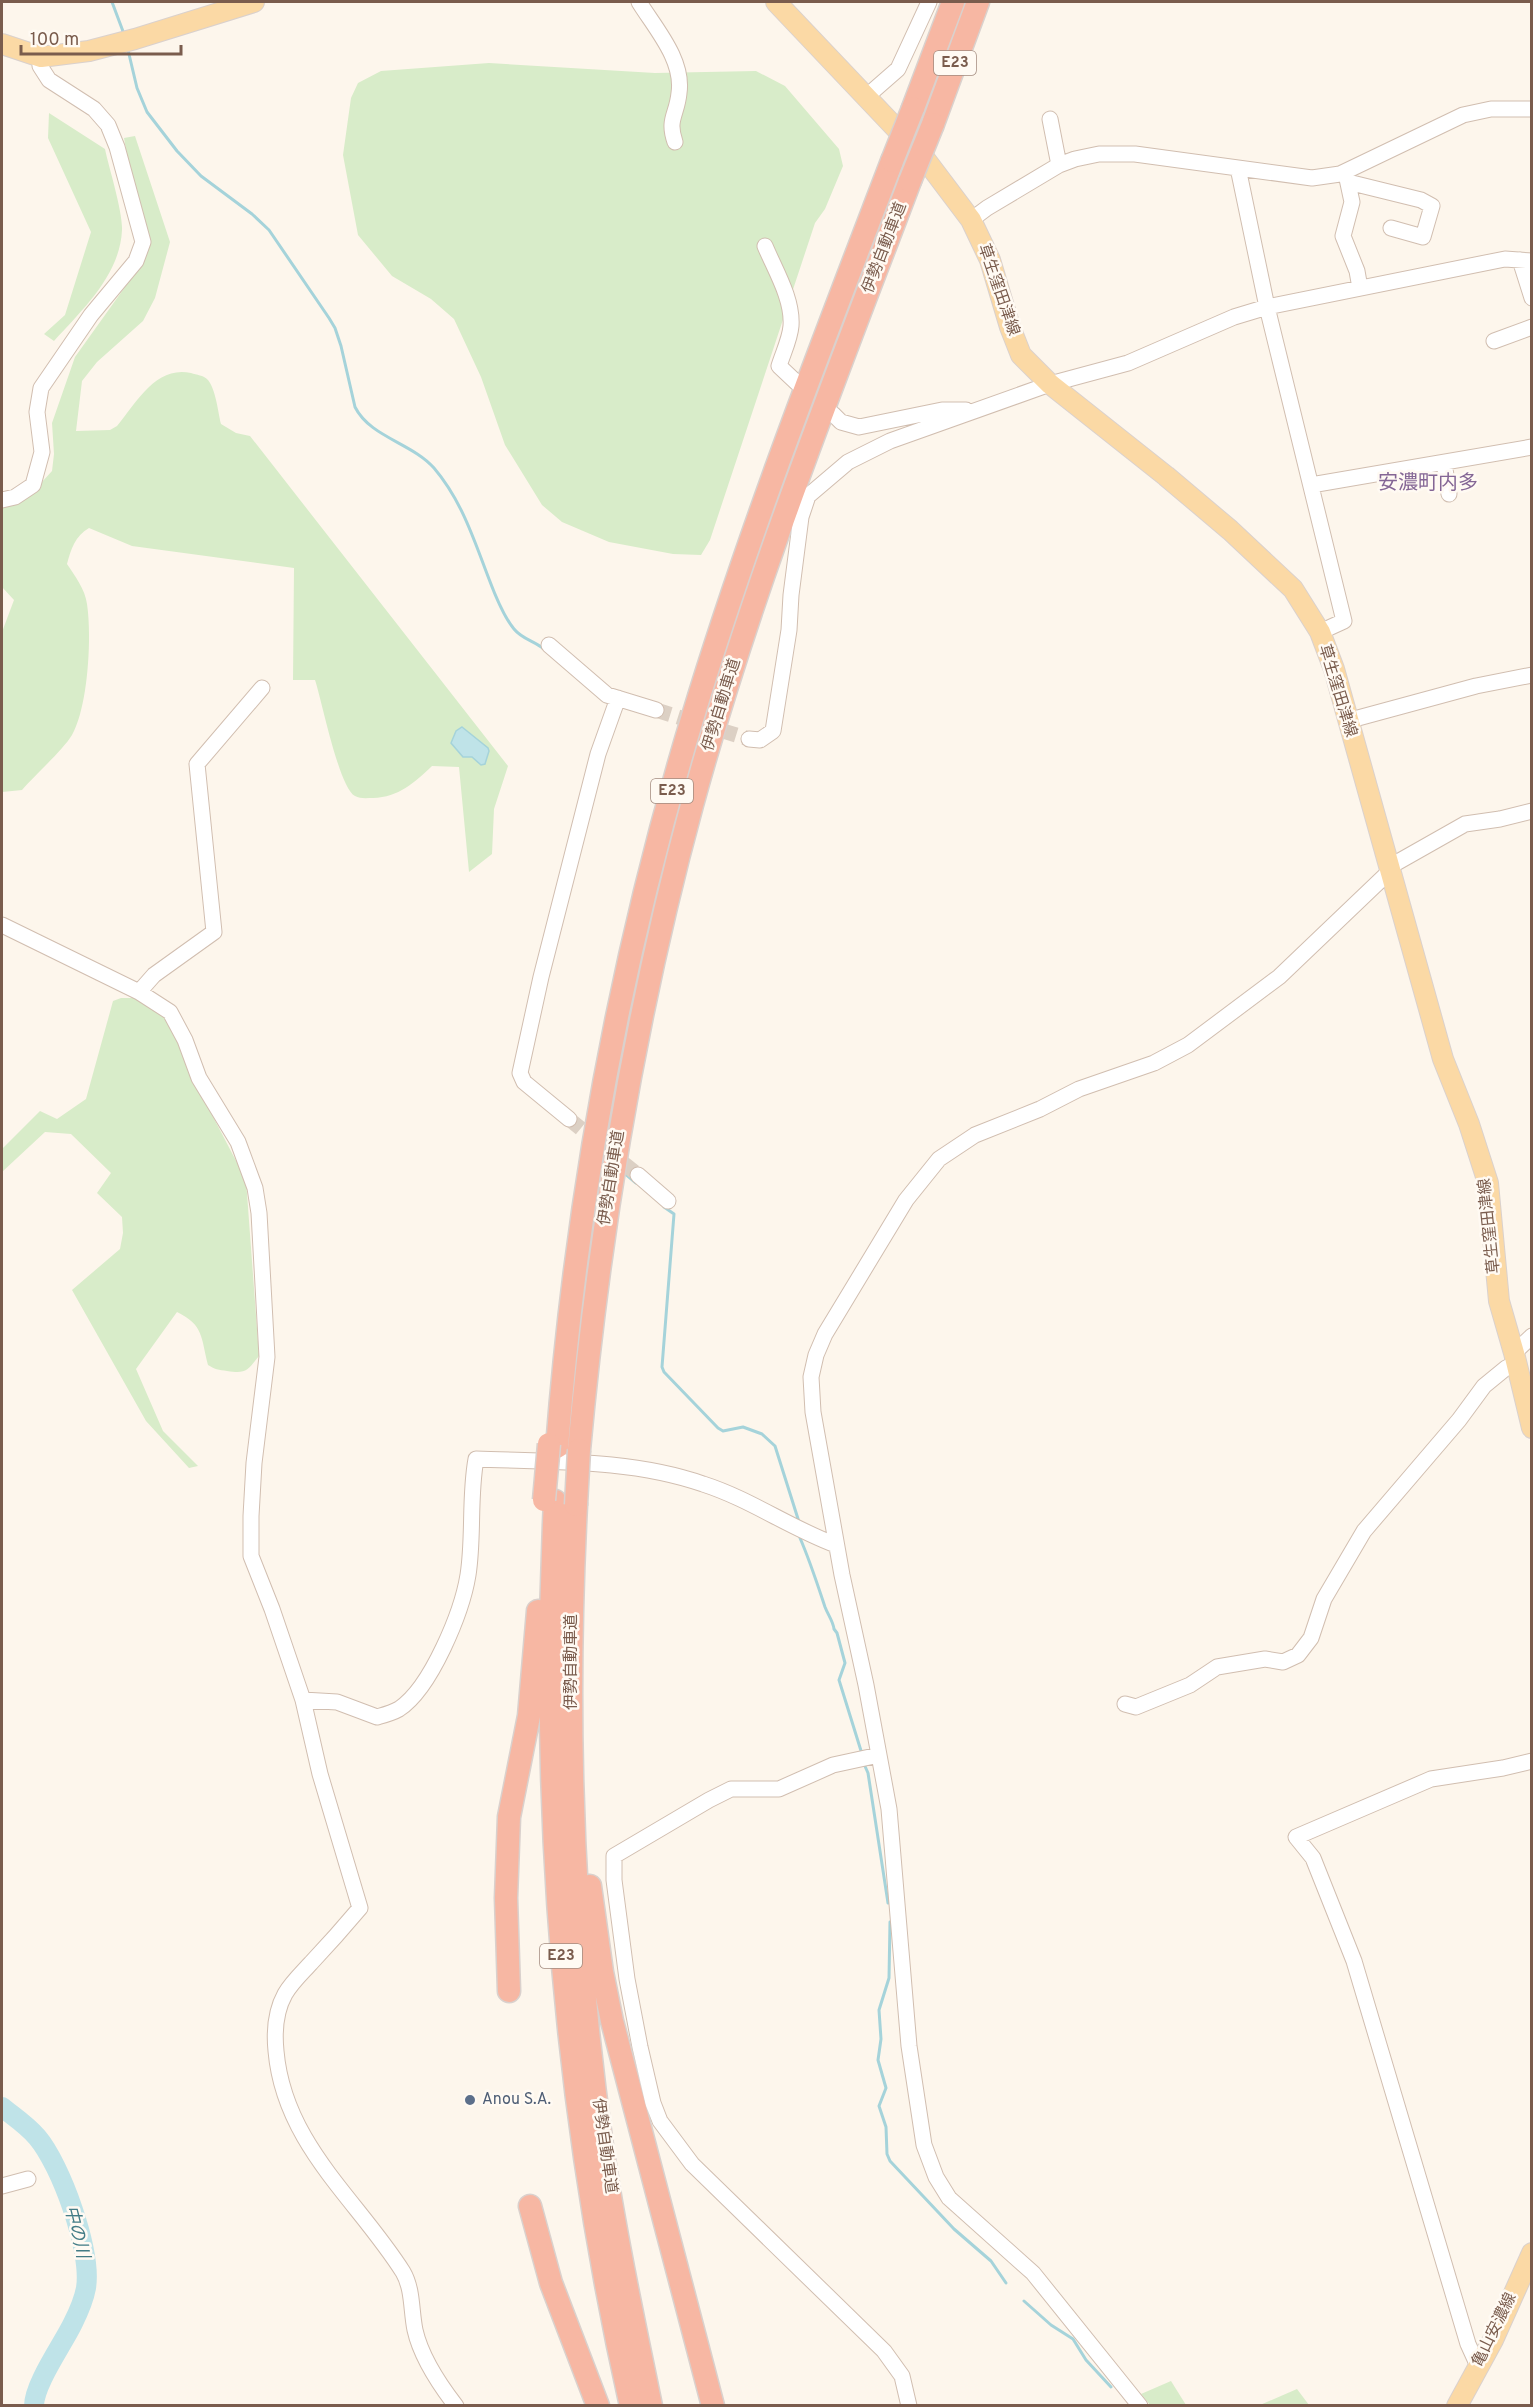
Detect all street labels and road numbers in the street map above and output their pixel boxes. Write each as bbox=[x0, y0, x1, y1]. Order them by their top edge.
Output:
road number: E23 bbox=[934, 51, 976, 75]
street label: 伊勢自動車道 bbox=[858, 200, 912, 296]
street label: 草生窪田津線 bbox=[973, 241, 1023, 339]
street label: 草生窪田津線 bbox=[1313, 642, 1361, 740]
street label: 伊勢自動車道 bbox=[698, 656, 746, 754]
road number: E23 bbox=[651, 779, 693, 803]
street label: 伊勢自動車道 bbox=[595, 1129, 629, 1227]
street label: 草生窪田津線 bbox=[1475, 1177, 1505, 1275]
street label: 伊勢自動車道 bbox=[562, 1614, 582, 1710]
road number: E23 bbox=[540, 1944, 582, 1968]
street label: 伊勢自動車道 bbox=[587, 2097, 621, 2195]
street label: 亀山安濃線 bbox=[1468, 2290, 1522, 2370]

